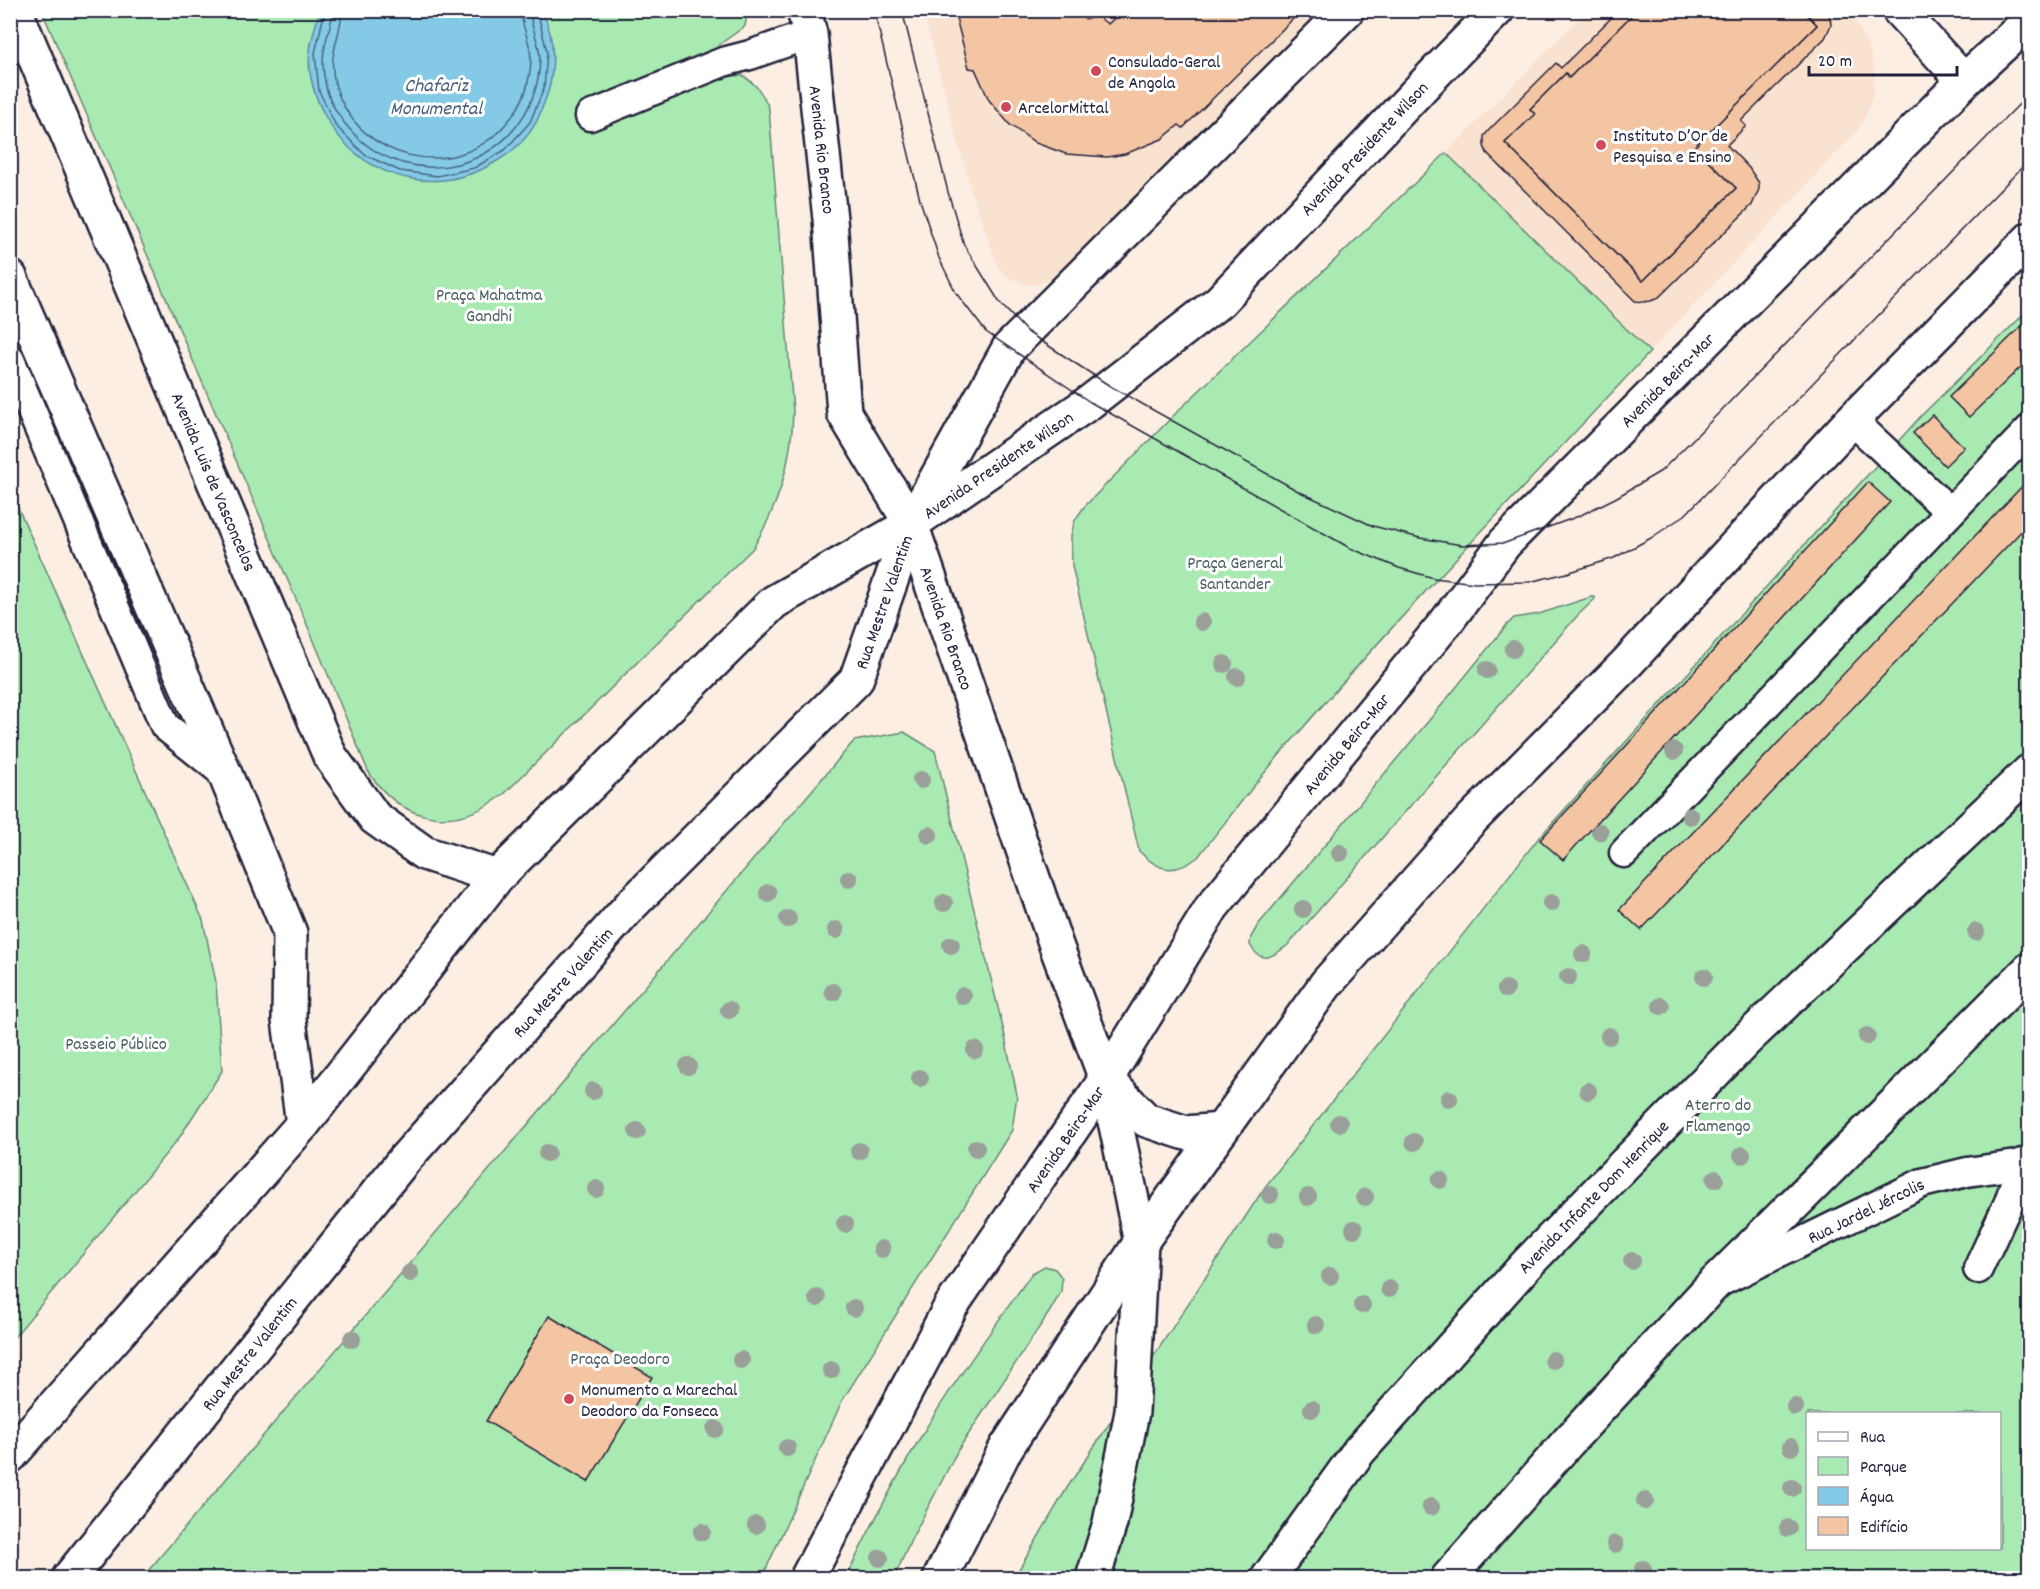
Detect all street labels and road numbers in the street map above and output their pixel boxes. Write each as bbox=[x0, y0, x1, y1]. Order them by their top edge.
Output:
street label: Avenida Presidente Wilson bbox=[1296, 77, 1436, 223]
street label: Avenida Rio Branco bbox=[801, 84, 839, 216]
street label: Avenida Beira-Mar bbox=[1616, 328, 1722, 435]
street label: Avenida Luis de Vasconcelos bbox=[163, 389, 261, 576]
street label: Avenida Presidente Wilson bbox=[919, 407, 1079, 527]
street label: Rua Mestre Valentim bbox=[851, 532, 921, 673]
street label: Avenida Rio Branco bbox=[912, 564, 977, 694]
street label: Avenida Beira-Mar bbox=[1299, 689, 1398, 801]
street label: Rua Mestre Valentim bbox=[508, 923, 620, 1044]
street label: Avenida Beira-Mar bbox=[1022, 1082, 1113, 1199]
street label: Avenida Infante Dom Henrique bbox=[1514, 1116, 1676, 1281]
street label: Rua Jardel Jércolis bbox=[1804, 1174, 1930, 1252]
street label: Rua Mestre Valentim bbox=[197, 1292, 305, 1417]

